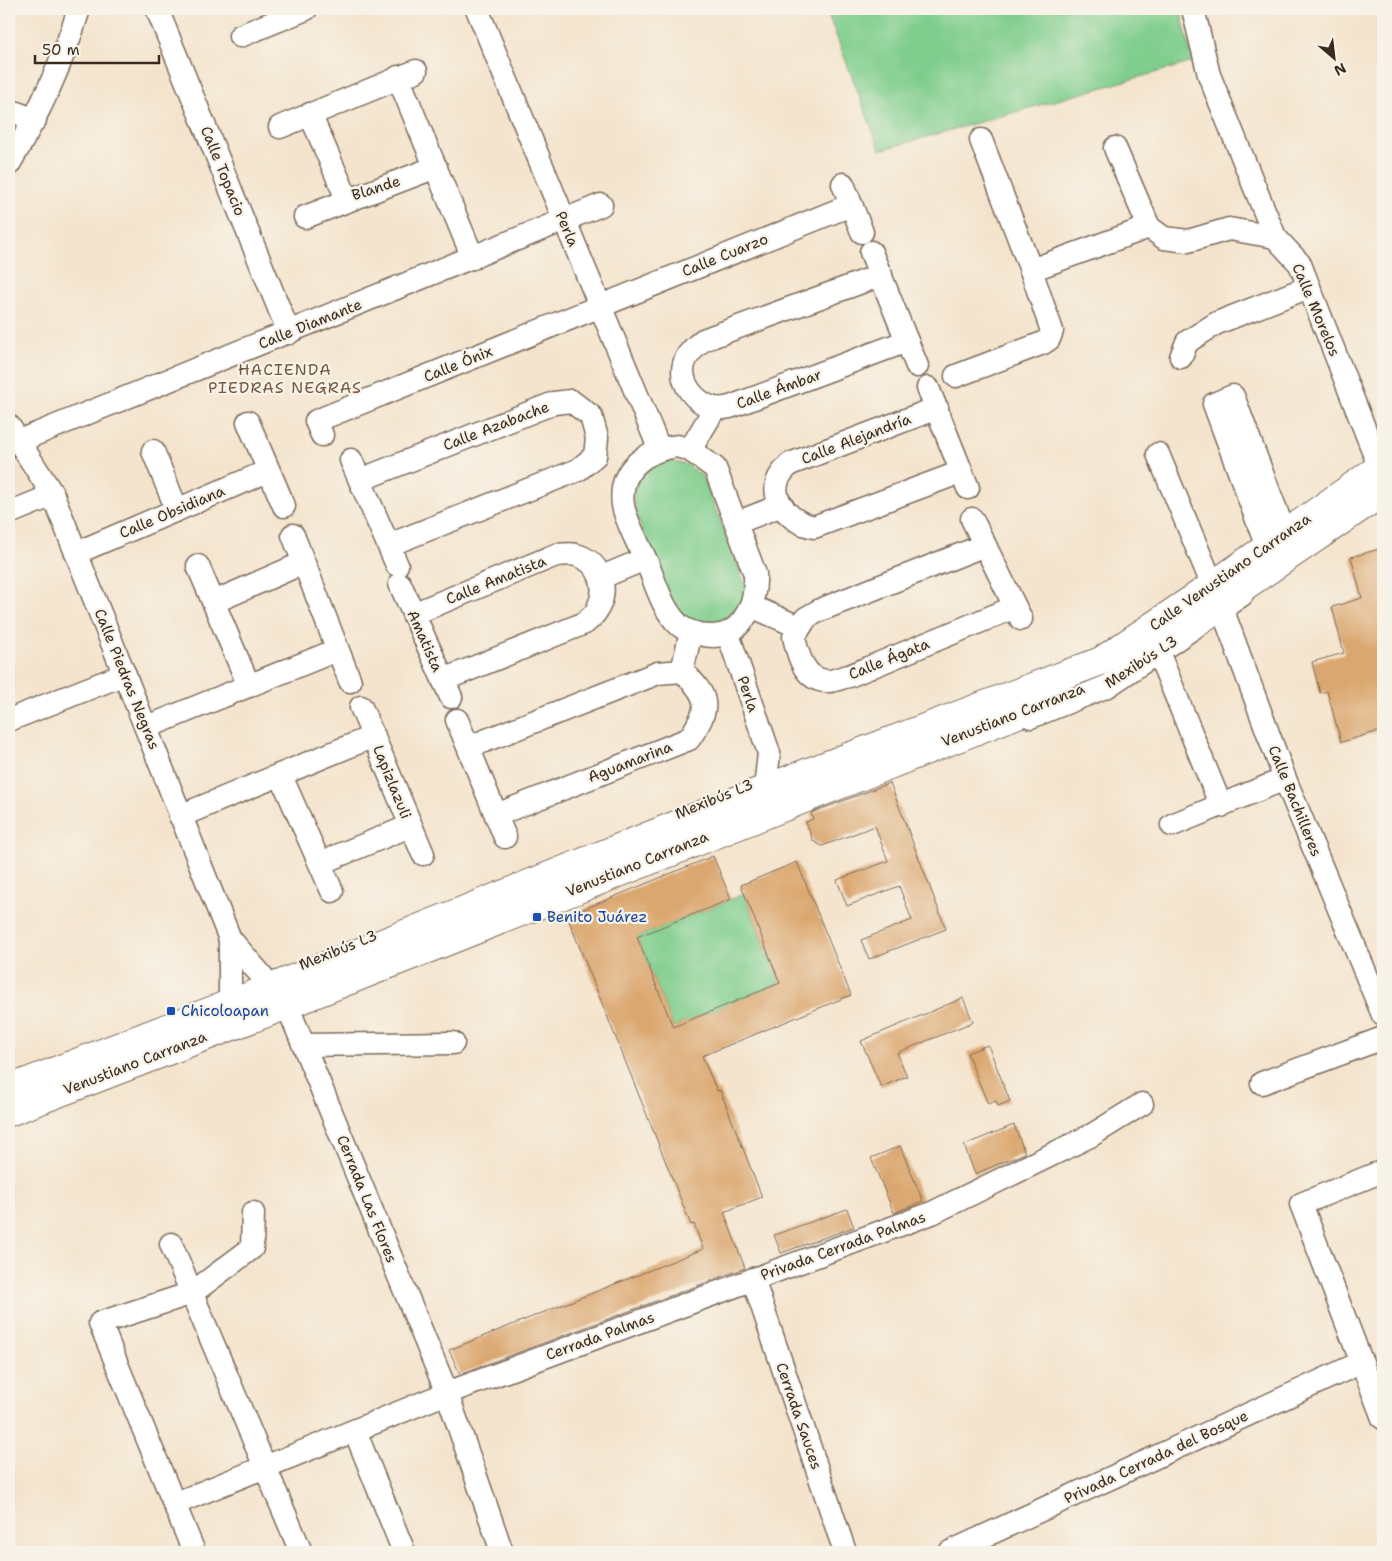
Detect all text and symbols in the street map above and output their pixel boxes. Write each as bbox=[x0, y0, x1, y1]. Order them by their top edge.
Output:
scale bar bbox=[35, 32, 159, 64]
north arrow bbox=[1310, 32, 1360, 82]
text: 50 m bbox=[42, 40, 80, 60]
text: N bbox=[1331, 59, 1349, 80]
street label: Calle Topacio bbox=[196, 123, 250, 219]
street label: Blande bbox=[349, 171, 403, 205]
street label: Perla bbox=[551, 208, 584, 250]
street label: Calle Cuarzo bbox=[679, 229, 771, 281]
street label: Calle Morelos bbox=[1287, 260, 1345, 360]
street label: Calle Diamante bbox=[255, 294, 365, 354]
street label: Calle Ónix bbox=[420, 340, 496, 387]
district label: HACIENDA PIEDRAS NEGRAS bbox=[208, 359, 362, 398]
street label: Calle Ámbar bbox=[733, 363, 824, 414]
street label: Calle Azabache bbox=[440, 397, 552, 455]
street label: Calle Alejandría bbox=[798, 409, 914, 469]
street label: Calle Obsidiana bbox=[116, 481, 228, 543]
street label: Calle Venustiano Carranza bbox=[1145, 508, 1315, 635]
street label: Calle Amatista bbox=[443, 551, 550, 609]
street label: Calle Piedras Negras bbox=[90, 606, 164, 752]
street label: Amatista bbox=[403, 607, 448, 676]
street label: Mexibús L3 bbox=[1101, 631, 1181, 693]
street label: Calle Ágata bbox=[845, 633, 933, 684]
street label: Perla bbox=[733, 673, 764, 715]
street label: Venustiano Carranza bbox=[938, 678, 1088, 752]
street label: Aguamarina bbox=[585, 736, 676, 787]
street label: Lapizlazuli bbox=[368, 742, 416, 822]
street label: Calle Bachilleres bbox=[1264, 742, 1326, 860]
street label: Mexibús L3 bbox=[672, 774, 756, 824]
street label: Venustiano Carranza bbox=[563, 826, 712, 902]
place label: Benito Juárez bbox=[547, 907, 647, 927]
marker: Benito Juárez bbox=[531, 911, 543, 923]
street label: Mexibús L3 bbox=[296, 925, 380, 975]
place label: Chicoloapan bbox=[181, 1001, 269, 1021]
marker: Chicoloapan bbox=[165, 1005, 177, 1017]
street label: Venustiano Carranza bbox=[60, 1026, 210, 1100]
street label: Cerrada Las Flores bbox=[332, 1132, 402, 1266]
street label: Privada Cerrada Palmas bbox=[758, 1207, 928, 1285]
street label: Cerrada Palmas bbox=[543, 1307, 657, 1365]
street label: Cerrada Sauces bbox=[771, 1360, 827, 1472]
street label: Privada Cerrada del Bosque bbox=[1061, 1405, 1251, 1509]

